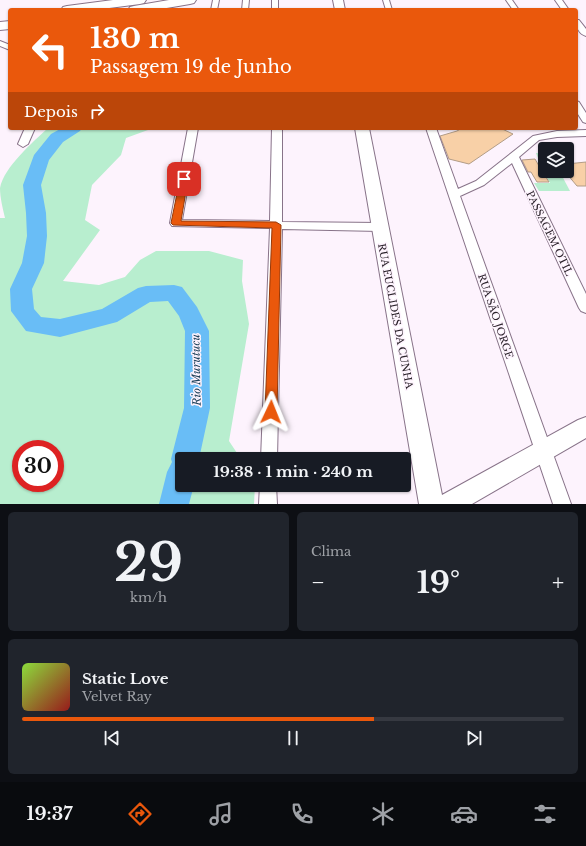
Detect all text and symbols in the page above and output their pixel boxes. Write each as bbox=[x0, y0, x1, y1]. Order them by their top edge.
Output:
text: 130 m bbox=[90, 21, 180, 56]
icon: left bbox=[24, 24, 76, 76]
text: Passagem 19 de Junho bbox=[90, 56, 292, 78]
icon: right bbox=[86, 100, 108, 122]
text: Depois bbox=[24, 102, 78, 121]
map controls bbox=[538, 142, 574, 178]
button: layers bbox=[538, 142, 574, 178]
pin bbox=[167, 162, 201, 196]
icon: arrive bbox=[173, 168, 195, 190]
street label: PASSAGEM OTIL bbox=[523, 189, 576, 278]
street label: RUA EUCLIDES DA CUNHA bbox=[375, 242, 416, 390]
street label: RUA SÃO JORGE bbox=[475, 272, 517, 360]
water label: Rio Murutucu bbox=[188, 334, 204, 407]
position arrow bbox=[250, 391, 292, 433]
speed limit sign: 30 bbox=[12, 440, 64, 492]
text: 19:38 · 1 min · 240 m bbox=[213, 462, 373, 481]
text: 29 bbox=[114, 531, 183, 595]
text: Clima bbox=[311, 543, 351, 560]
text: 19° bbox=[417, 564, 460, 601]
text: − bbox=[311, 569, 325, 596]
text: + bbox=[552, 569, 564, 596]
text: km/h bbox=[130, 589, 167, 606]
text: Static Love bbox=[82, 669, 168, 688]
text: Velvet Ray bbox=[82, 688, 152, 705]
icon: previous bbox=[101, 727, 123, 749]
icon: pause bbox=[282, 727, 304, 749]
icon: next bbox=[463, 727, 485, 749]
icon: directions bbox=[126, 800, 154, 828]
icon: music bbox=[207, 800, 235, 828]
icon: phone bbox=[288, 800, 316, 828]
icon: climate bbox=[369, 800, 397, 828]
icon: car bbox=[450, 800, 478, 828]
icon: filters bbox=[531, 800, 559, 828]
text: 19:37 bbox=[27, 803, 72, 825]

